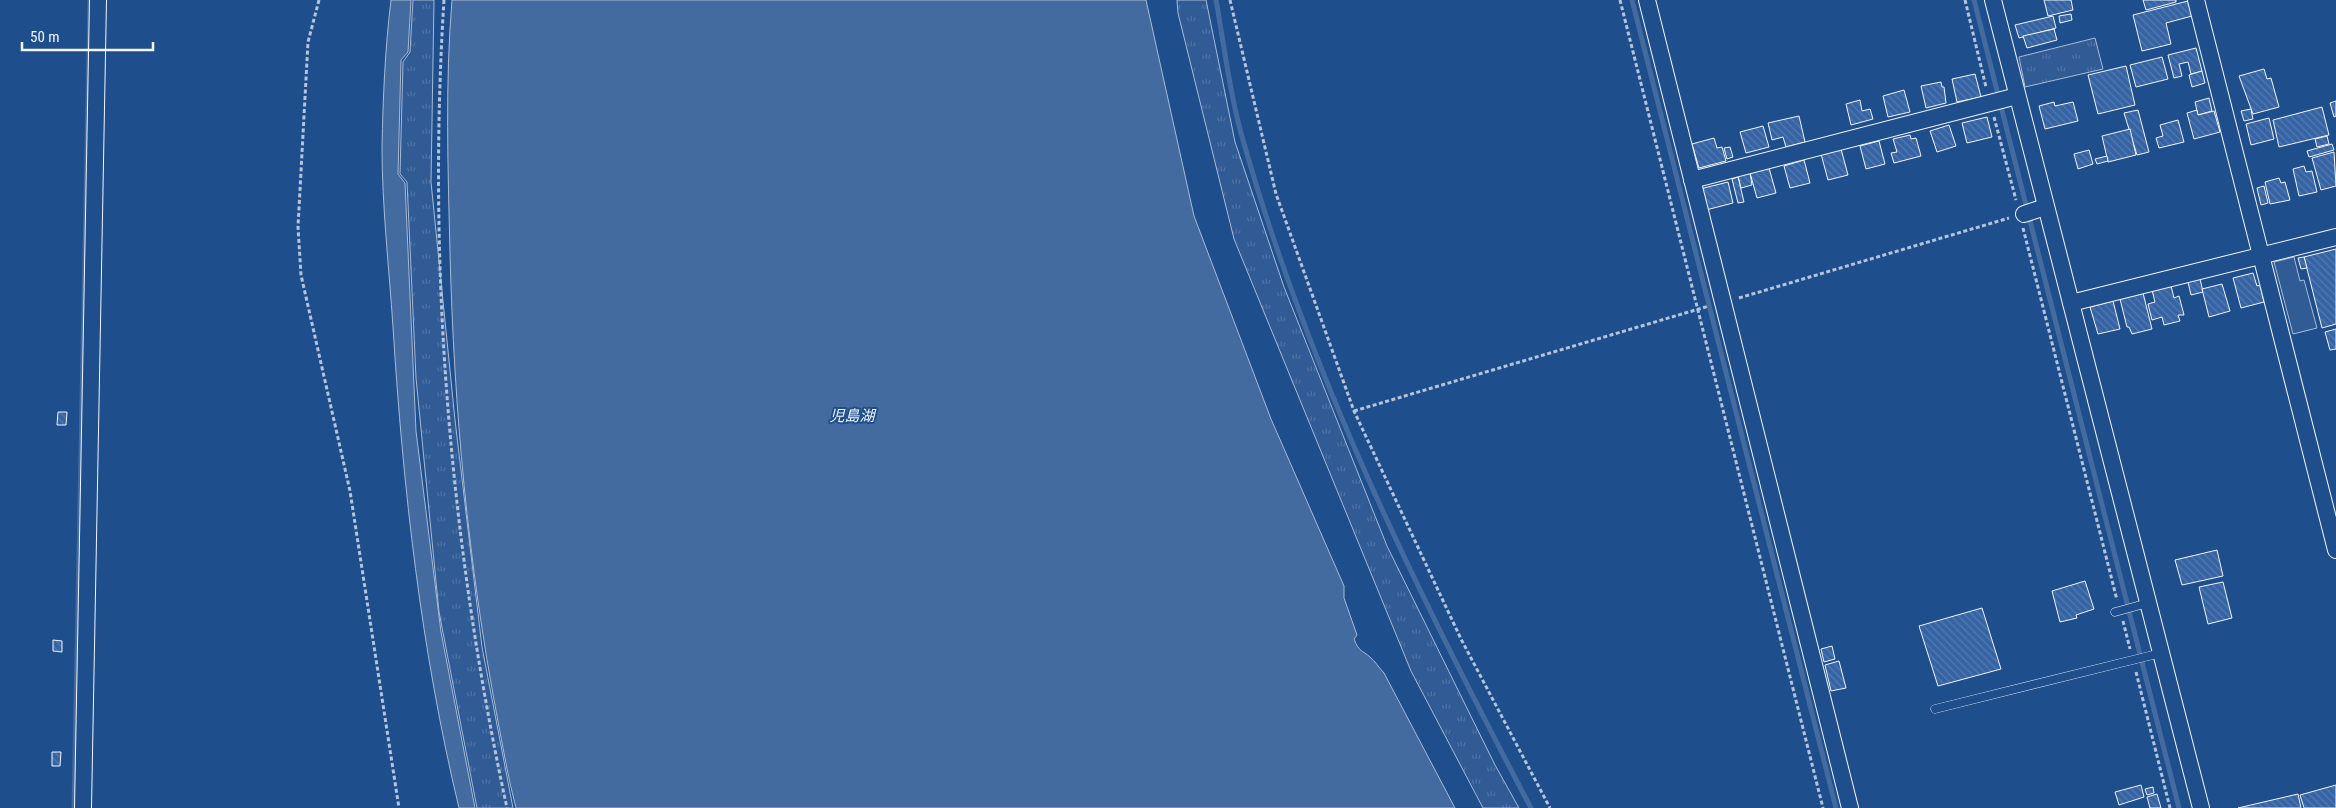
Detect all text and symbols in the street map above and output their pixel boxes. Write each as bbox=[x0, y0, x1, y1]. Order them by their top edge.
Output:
scale bar bbox=[22, 20, 154, 52]
text: 50 m bbox=[30, 28, 60, 46]
water label: 児島湖 bbox=[829, 407, 876, 425]

